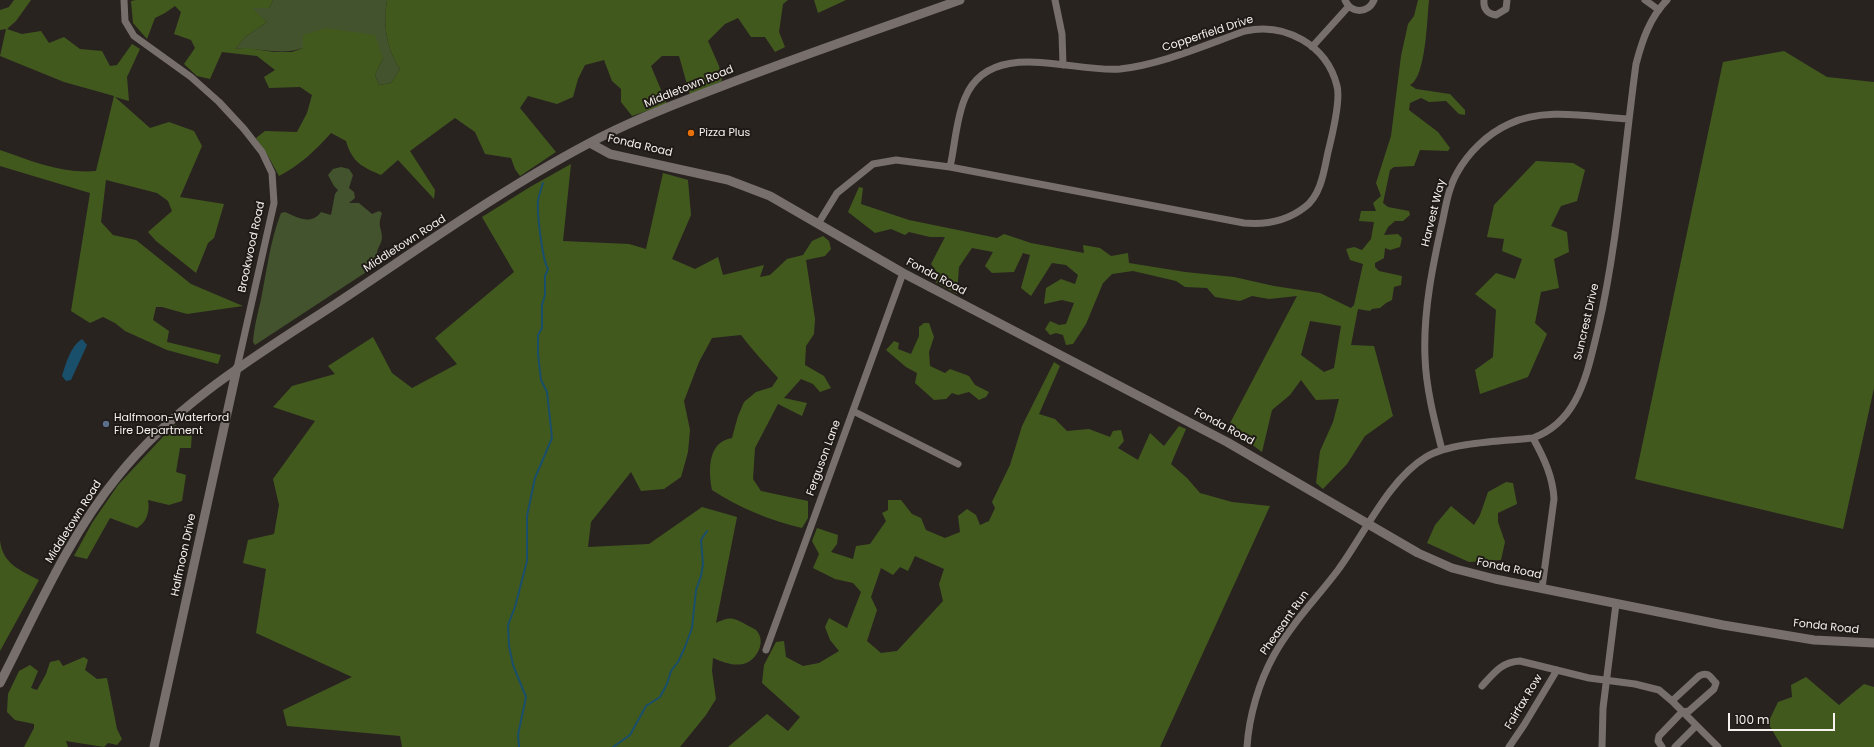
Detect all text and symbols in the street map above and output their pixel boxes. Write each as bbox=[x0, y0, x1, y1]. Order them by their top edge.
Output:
street label: Copperfield Drive bbox=[1161, 13, 1255, 55]
street label: Middletown Road bbox=[642, 63, 736, 111]
place label: Pizza Plus bbox=[699, 126, 750, 140]
marker: Pizza Plus bbox=[686, 128, 696, 138]
street label: Fonda Road bbox=[606, 132, 674, 160]
street label: Harvest Way bbox=[1419, 178, 1449, 248]
street label: Brookwood Road bbox=[236, 200, 268, 294]
street label: Middletown Road bbox=[361, 213, 449, 275]
street label: Fonda Road bbox=[904, 256, 968, 298]
street label: Suncrest Drive bbox=[1572, 282, 1602, 362]
street label: Fonda Road bbox=[1192, 406, 1256, 448]
place label: Halfmoon-Waterford Fire Department bbox=[114, 411, 229, 437]
street label: Ferguson Lane bbox=[804, 418, 844, 498]
marker: Halfmoon-Waterford Fire Department bbox=[101, 419, 111, 429]
street label: Middletown Road bbox=[43, 478, 105, 566]
street label: Halfmoon Drive bbox=[169, 512, 199, 598]
street label: Fonda Road bbox=[1475, 556, 1543, 582]
street label: Pheasant Run bbox=[1258, 588, 1312, 658]
street label: Fonda Road bbox=[1792, 617, 1860, 637]
street label: Fairfax Row bbox=[1502, 672, 1546, 732]
scale bar bbox=[1730, 705, 1837, 731]
text: 100 m bbox=[1735, 711, 1769, 728]

